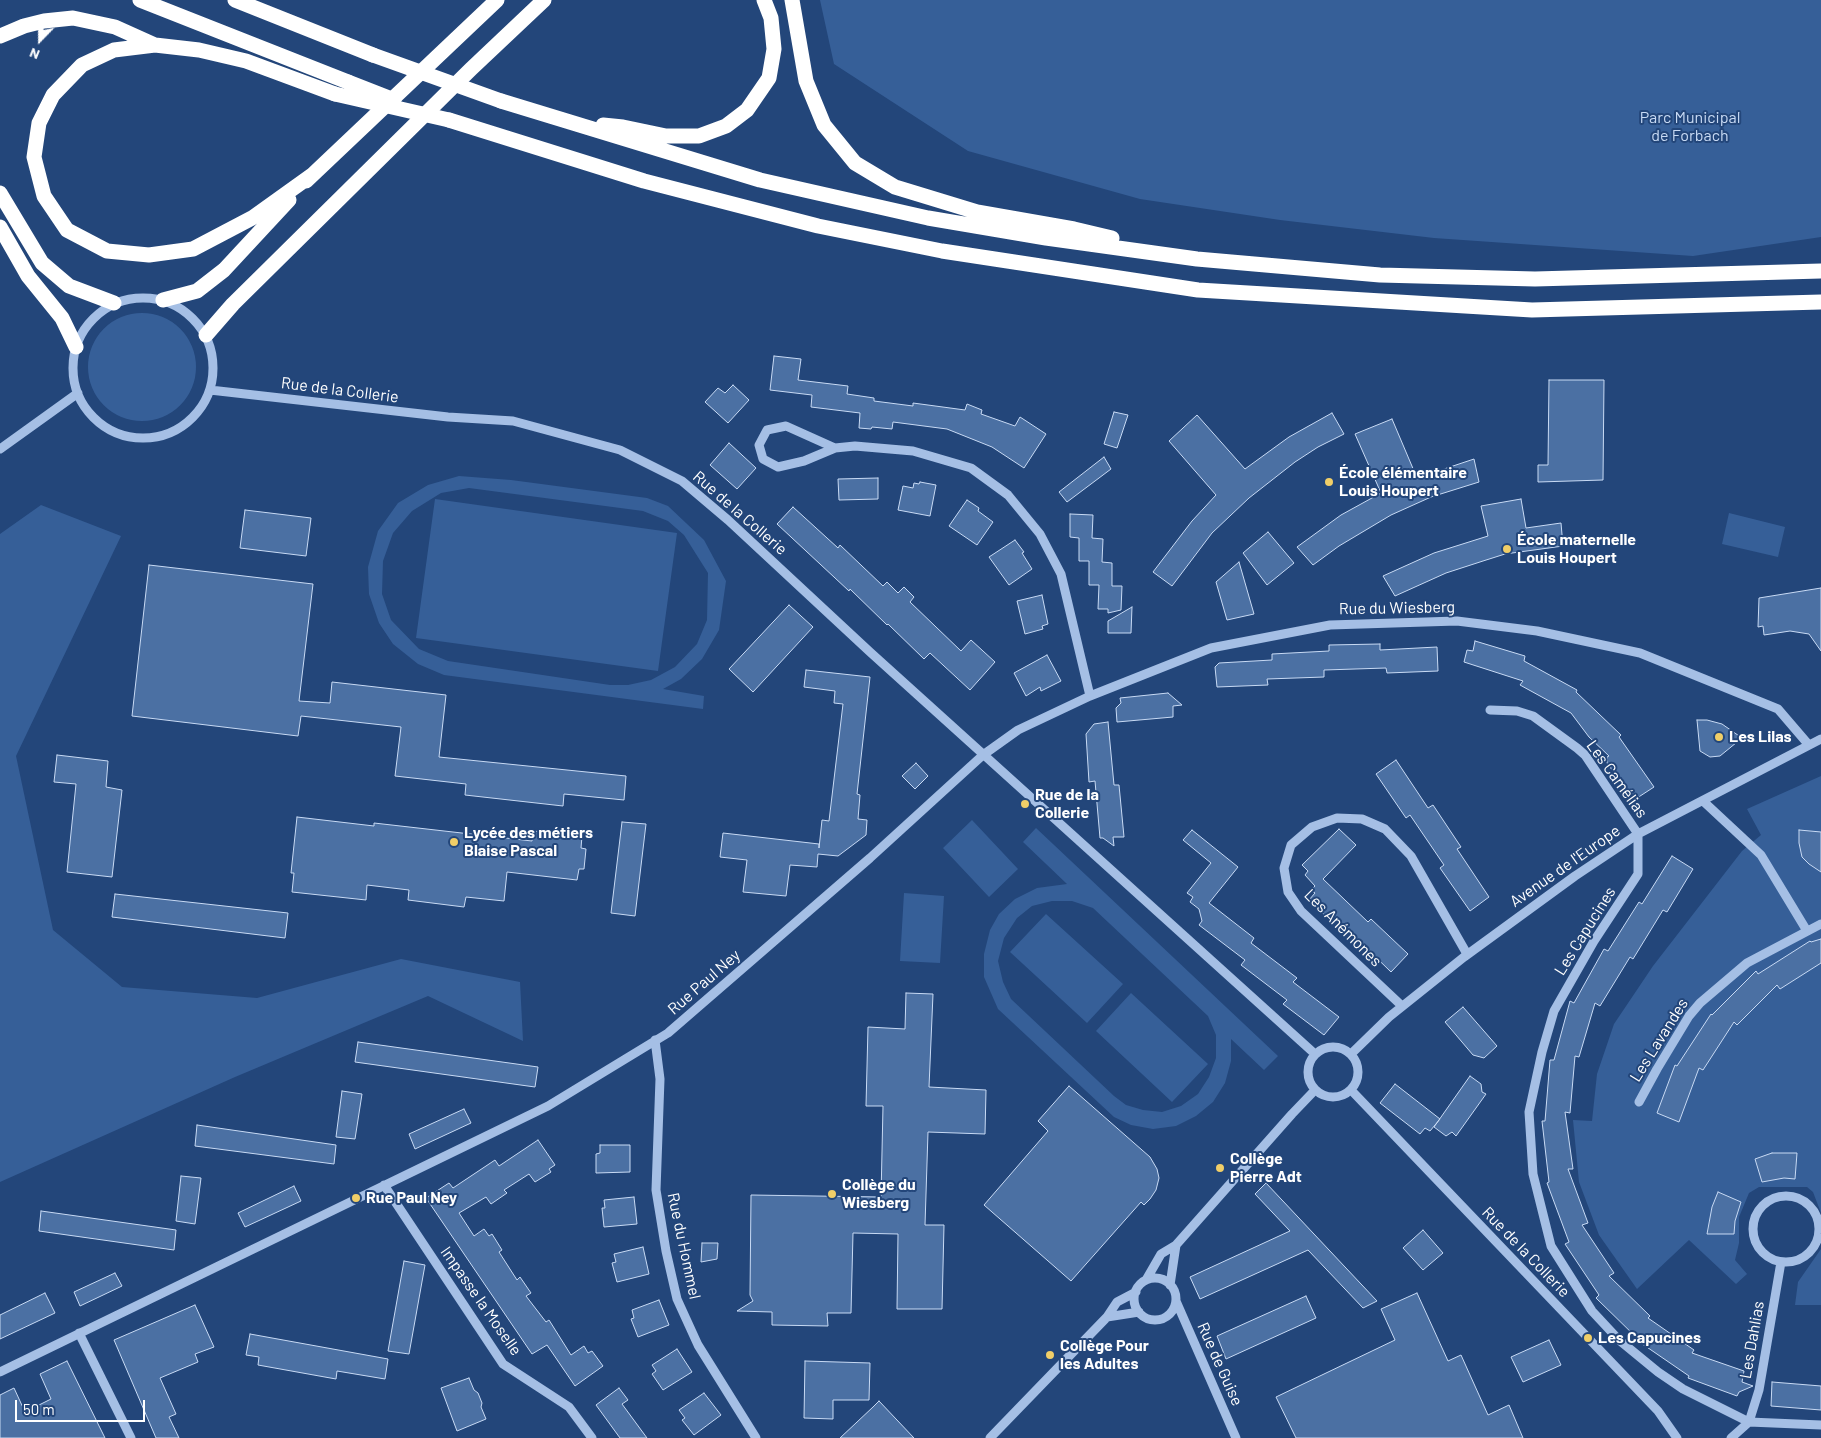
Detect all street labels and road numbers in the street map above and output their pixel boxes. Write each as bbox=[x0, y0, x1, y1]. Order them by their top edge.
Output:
street label: Rue de la Collerie bbox=[280, 373, 400, 407]
street label: Rue de la Collerie bbox=[689, 467, 791, 559]
street label: Rue du Wiesberg bbox=[1339, 597, 1455, 619]
street label: Les Camélias bbox=[1582, 736, 1652, 822]
street label: Avenue de l'Europe bbox=[1506, 821, 1624, 911]
street label: Les Capucines bbox=[1550, 883, 1620, 979]
street label: Les Anémones bbox=[1300, 885, 1386, 971]
street label: Rue Paul Ney bbox=[664, 945, 744, 1019]
street label: Les Lavandes bbox=[1626, 995, 1692, 1085]
street label: Rue du Hommel bbox=[663, 1191, 705, 1301]
street label: Rue de la Collerie bbox=[1478, 1203, 1574, 1301]
street label: Impasse la Moselle bbox=[436, 1243, 526, 1359]
street label: Les Dahlias bbox=[1736, 1300, 1768, 1380]
street label: Rue de Guise bbox=[1193, 1319, 1247, 1409]

